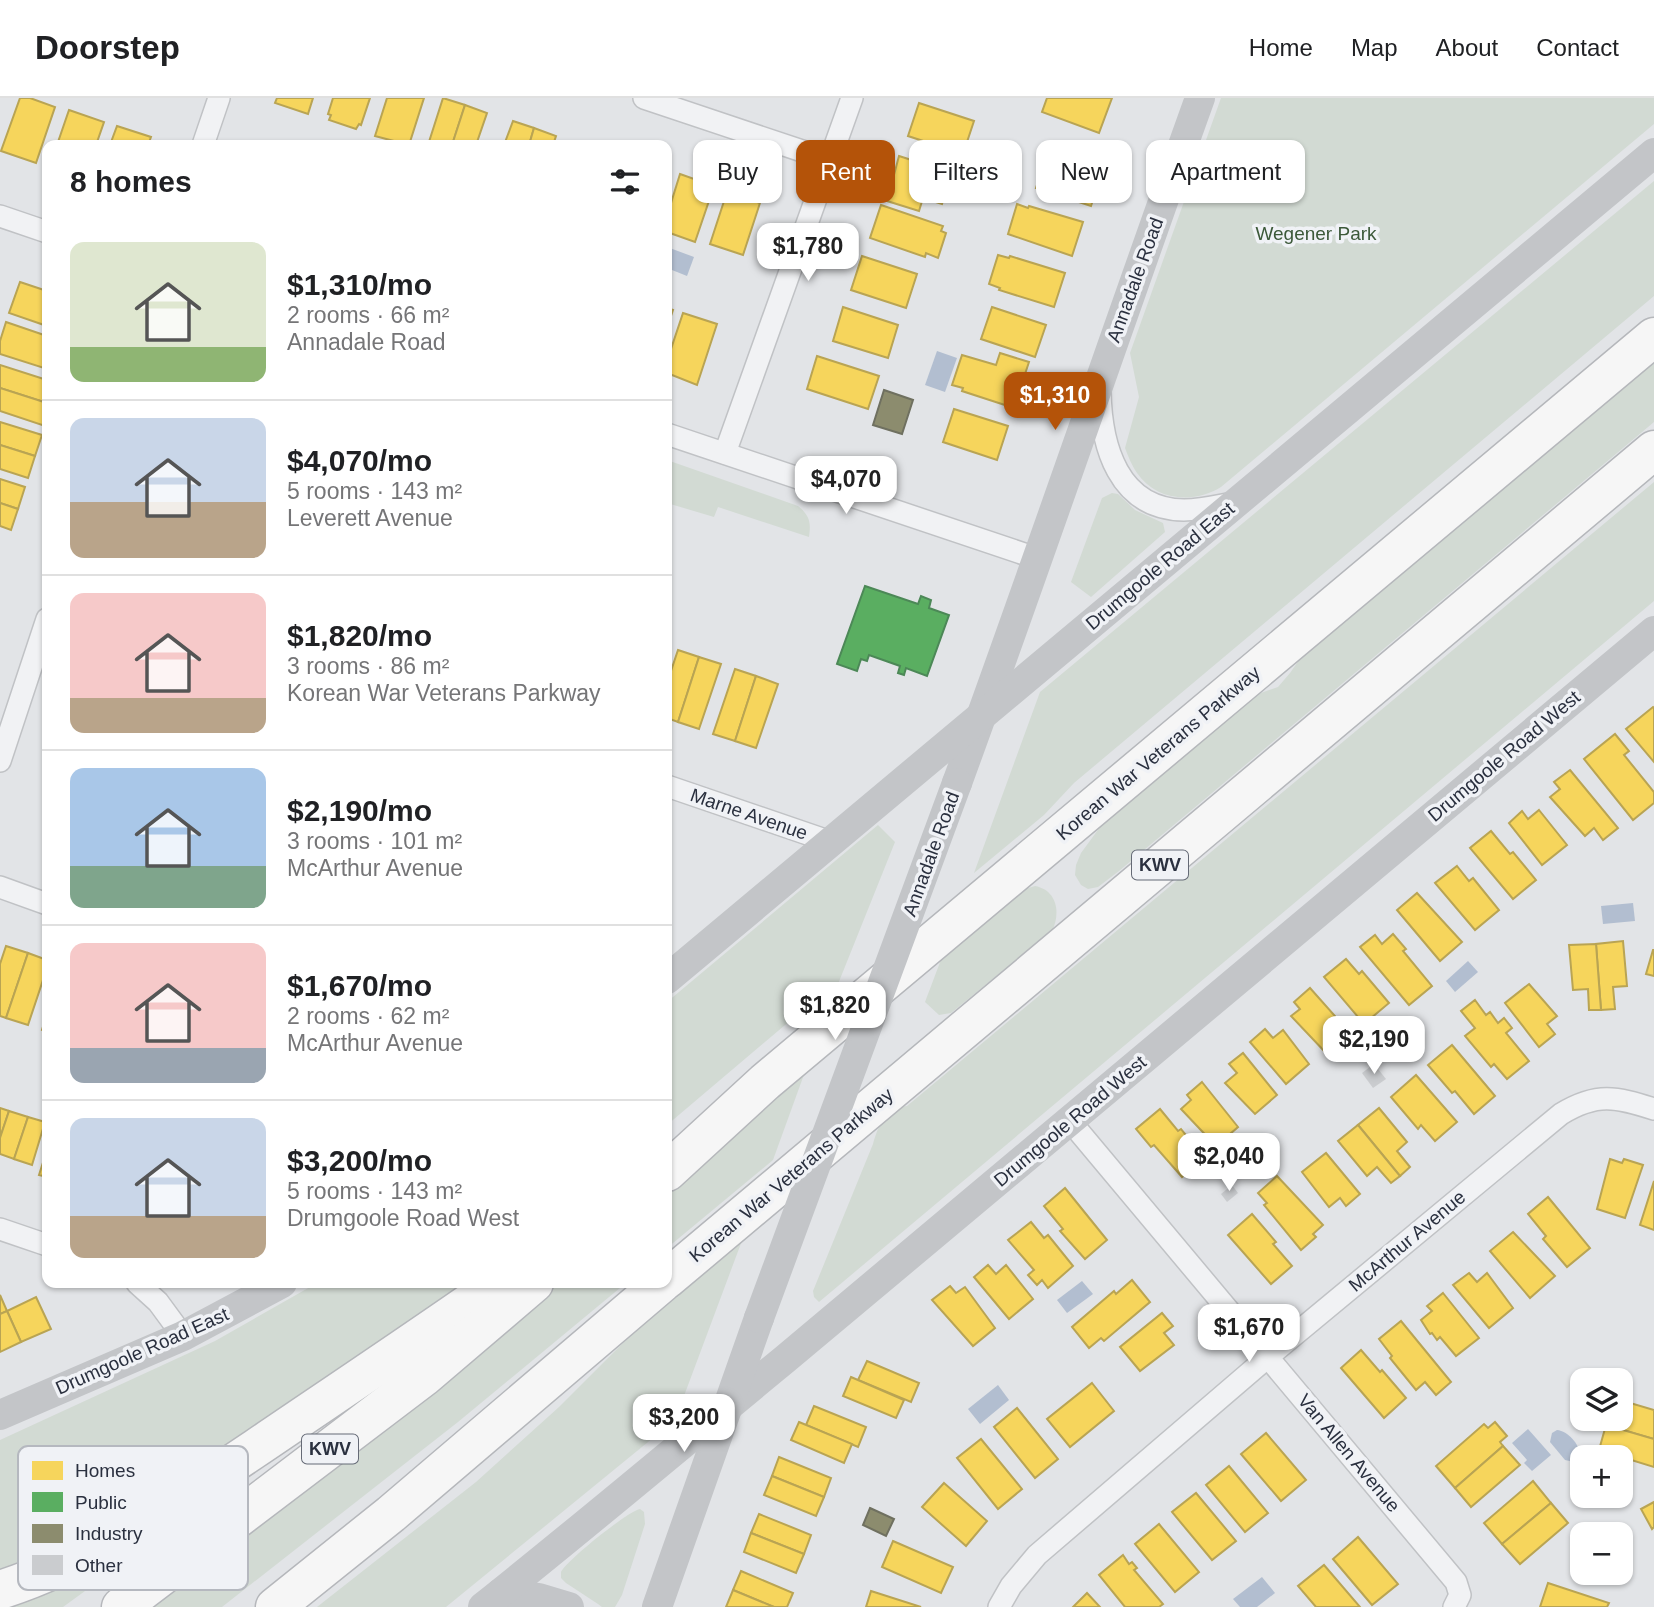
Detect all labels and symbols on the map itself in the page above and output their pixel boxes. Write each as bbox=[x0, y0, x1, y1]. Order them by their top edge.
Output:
street label: Annadale Road bbox=[1103, 215, 1167, 345]
pin: $1,780 bbox=[751, 223, 865, 283]
park label: Wegener Park bbox=[1255, 223, 1377, 244]
pin: $1,310 bbox=[998, 372, 1112, 432]
pin: $4,070 bbox=[789, 456, 903, 516]
street label: Drumgoole Road East bbox=[1082, 497, 1239, 634]
street label: Korean War Veterans Parkway bbox=[1052, 661, 1264, 844]
street label: Drumgoole Road West bbox=[1424, 686, 1585, 826]
street label: Marne Avenue bbox=[688, 784, 810, 844]
street label: Annadale Road bbox=[899, 789, 963, 919]
road number: KWV bbox=[1132, 850, 1188, 880]
pin: $1,820 bbox=[778, 982, 892, 1042]
pin: $2,190 bbox=[1317, 1016, 1431, 1076]
street label: Drumgoole Road West bbox=[990, 1051, 1151, 1191]
street label: Korean War Veterans Parkway bbox=[685, 1083, 897, 1266]
pin: $2,040 bbox=[1172, 1134, 1286, 1193]
street label: McArthur Avenue bbox=[1345, 1186, 1469, 1296]
street label: Drumgoole Road East bbox=[52, 1303, 232, 1399]
pin: $1,670 bbox=[1192, 1304, 1306, 1364]
street label: Van Allen Avenue bbox=[1294, 1390, 1404, 1516]
pin: $3,200 bbox=[627, 1394, 741, 1454]
road number: KWV bbox=[302, 1434, 358, 1464]
legend bbox=[18, 1446, 248, 1590]
text: Homes bbox=[75, 1460, 135, 1481]
text: Public bbox=[75, 1492, 127, 1513]
text: Industry bbox=[75, 1523, 143, 1544]
text: Other bbox=[75, 1555, 123, 1576]

